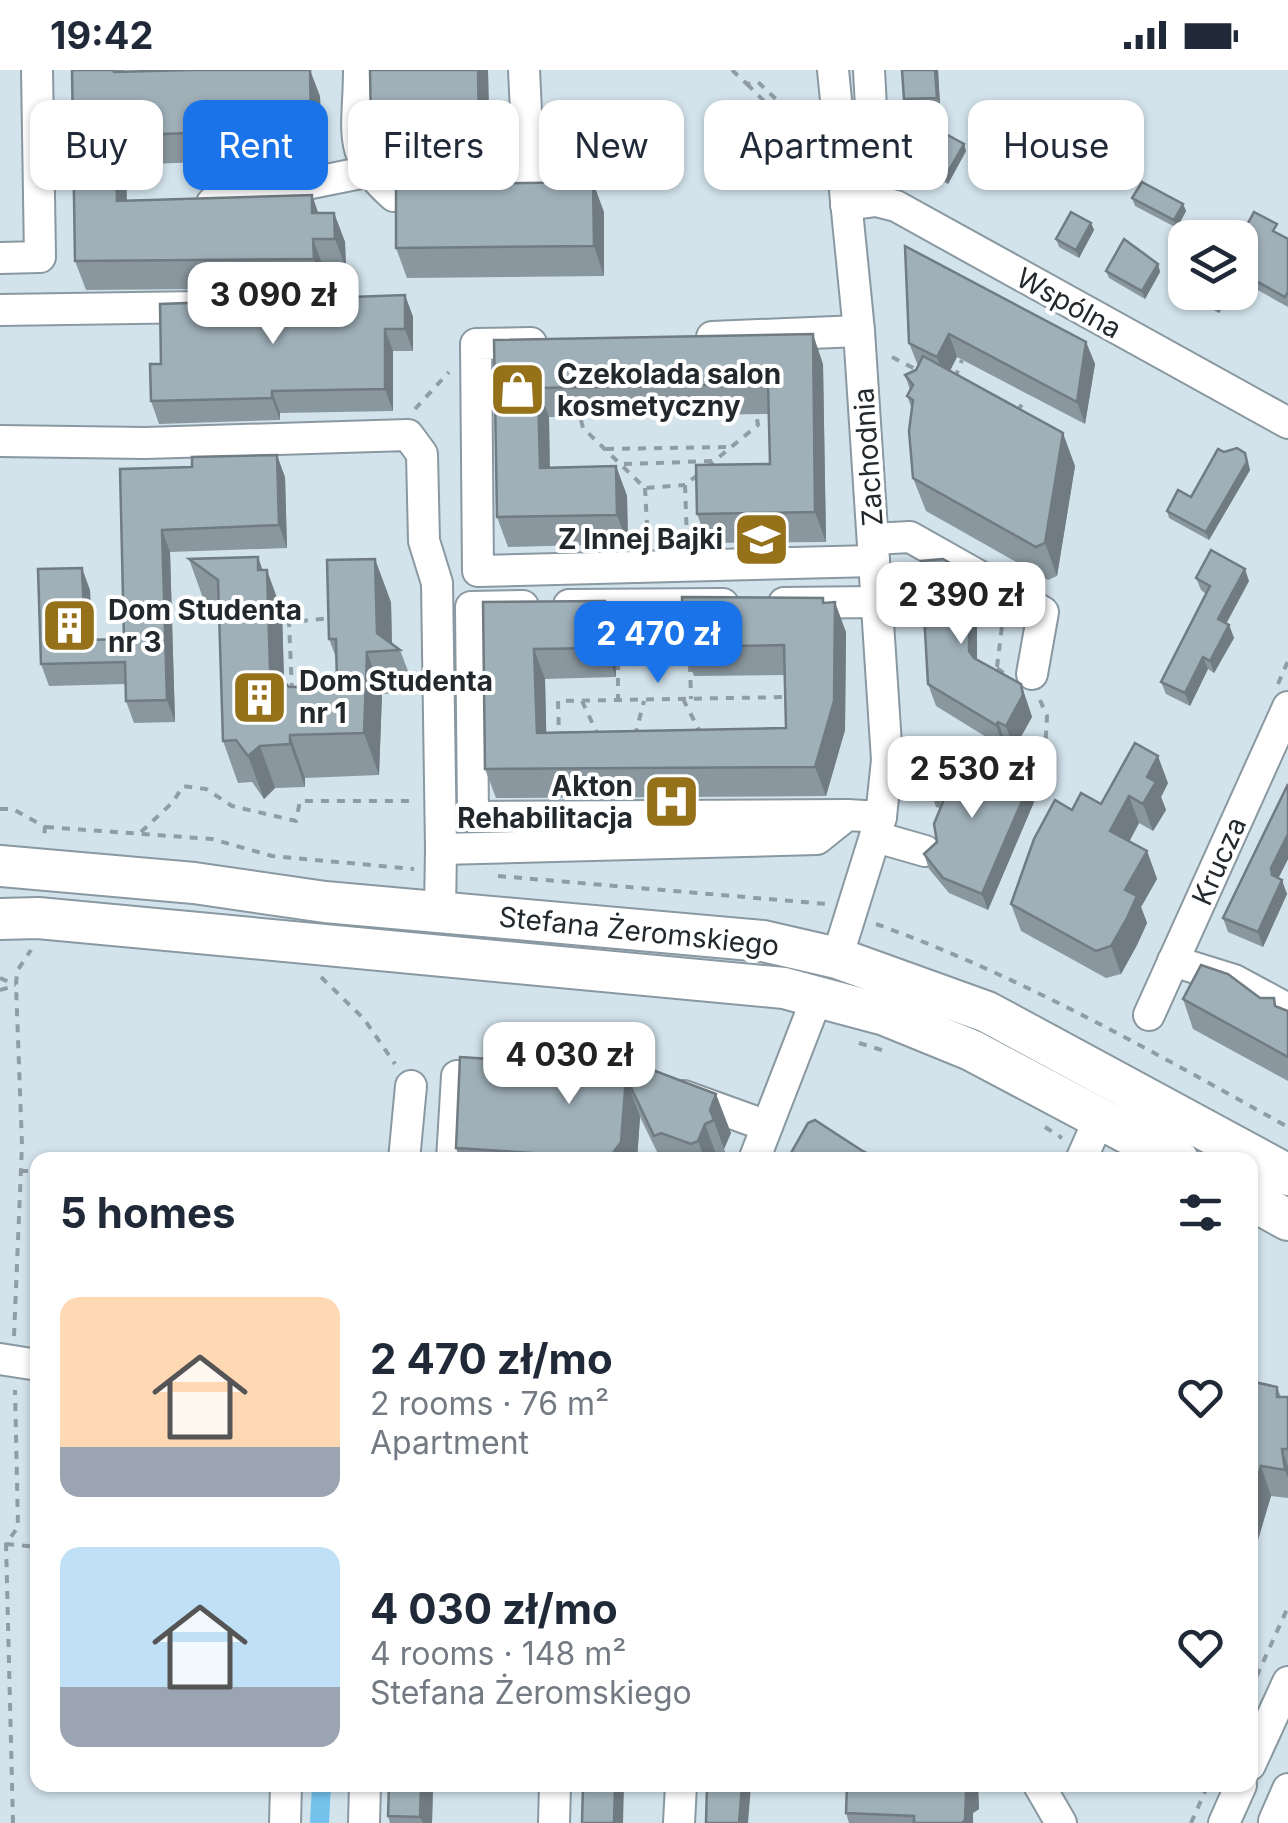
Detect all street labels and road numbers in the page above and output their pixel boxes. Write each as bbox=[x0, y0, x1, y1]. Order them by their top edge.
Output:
street label: Wspólna bbox=[1011, 260, 1127, 346]
street label: Zachodnia bbox=[846, 387, 890, 527]
street label: Krucza bbox=[1185, 812, 1253, 910]
street label: Stefana Żeromskiego bbox=[497, 899, 781, 963]

